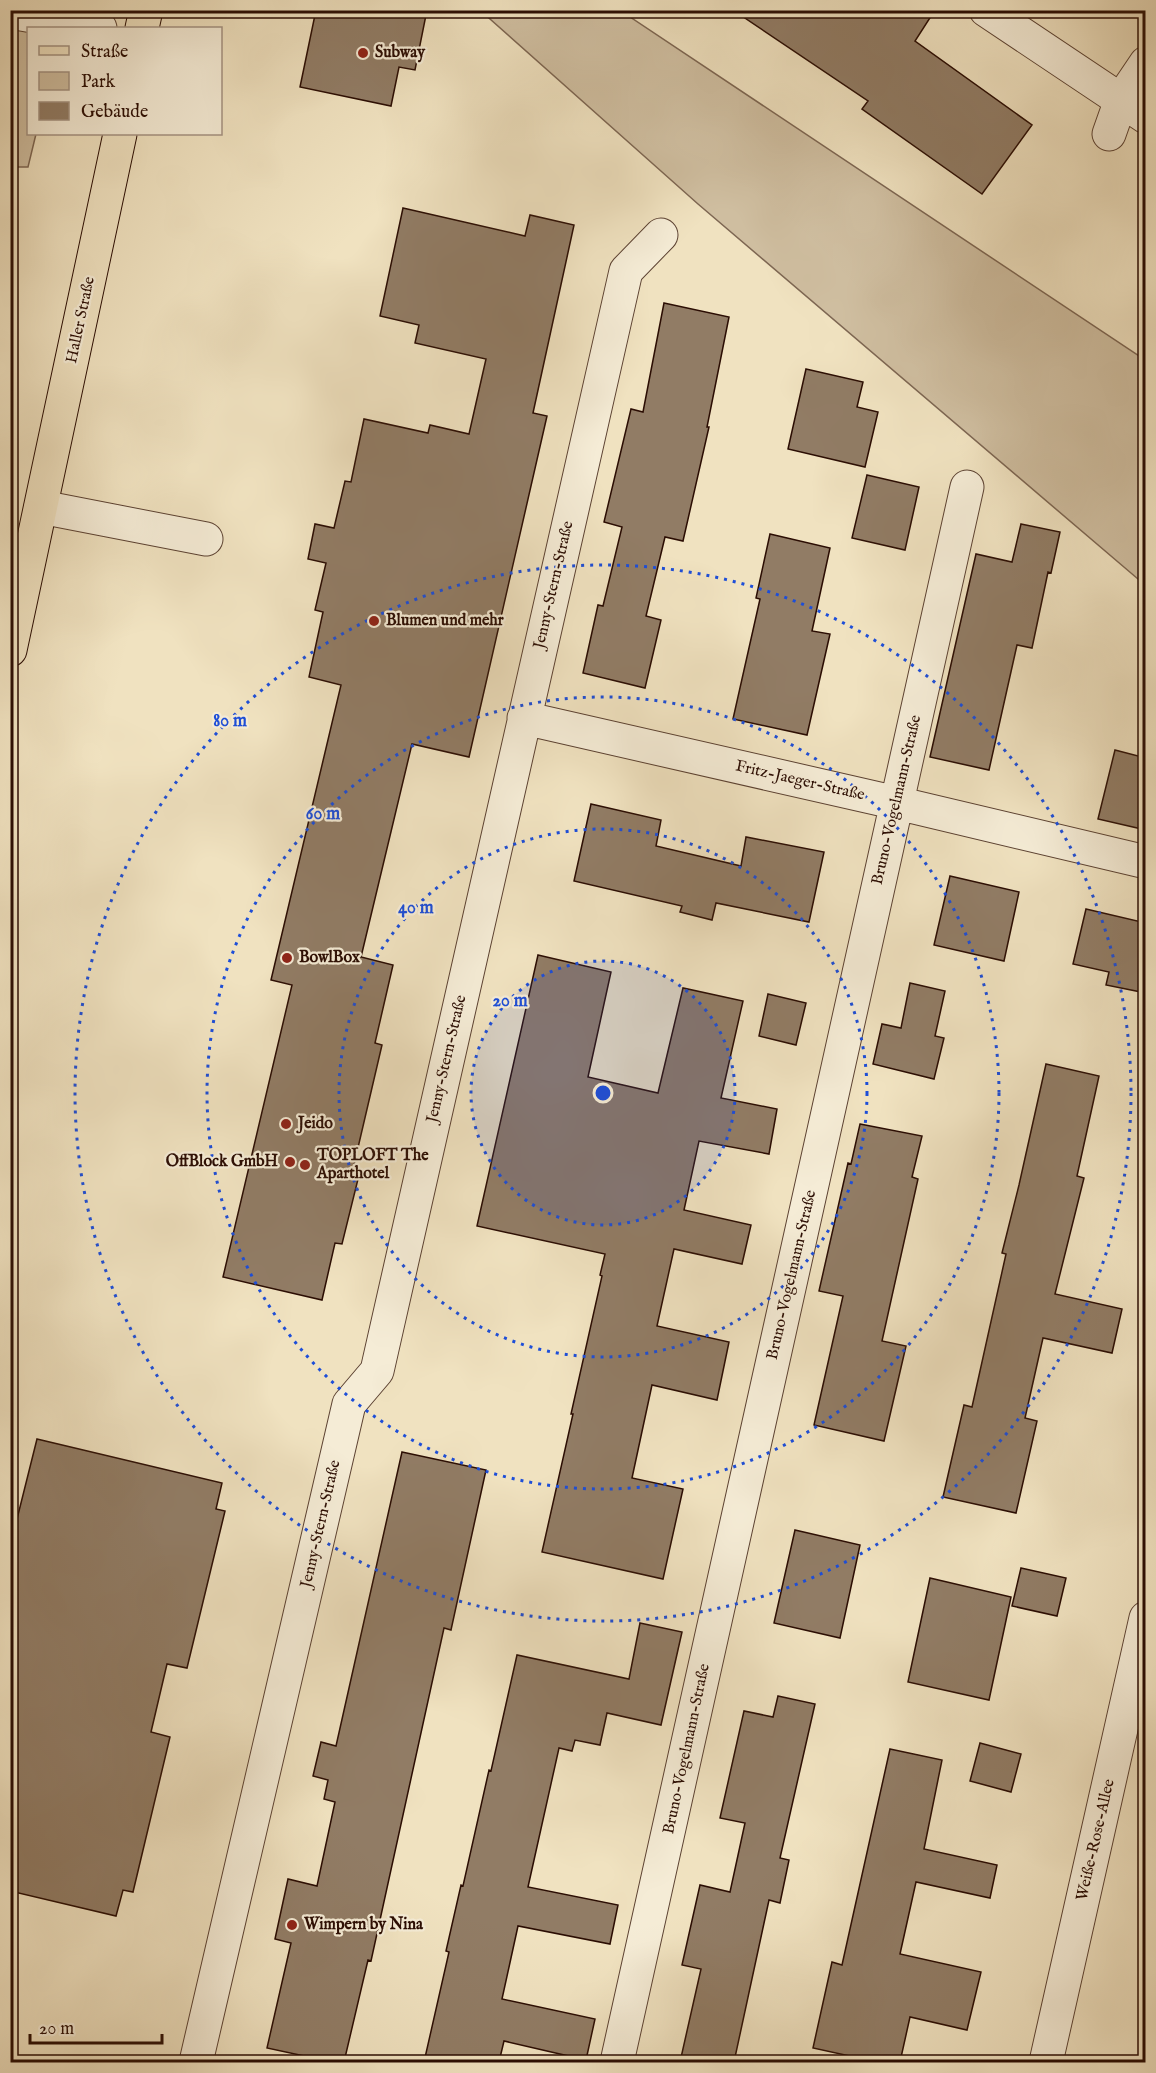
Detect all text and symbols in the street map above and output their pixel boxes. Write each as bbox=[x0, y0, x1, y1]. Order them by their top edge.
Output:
legend bbox=[27, 27, 222, 135]
text: Straße bbox=[81, 41, 128, 64]
place label: Subway bbox=[375, 43, 426, 63]
marker: Subway bbox=[356, 46, 370, 60]
text: Park bbox=[81, 71, 116, 94]
text: Gebäude bbox=[81, 101, 148, 124]
street label: Haller Straße bbox=[62, 275, 100, 365]
street label: Jenny-Stern-Straße bbox=[529, 519, 578, 653]
place label: Blumen und mehr bbox=[386, 611, 504, 631]
marker: Blumen und mehr bbox=[367, 614, 381, 628]
text: 80 m bbox=[213, 710, 247, 733]
street label: Bruno-Vogelmann-Straße bbox=[868, 713, 926, 887]
street label: Fritz-Jaeger-Straße bbox=[733, 756, 867, 806]
text: 60 m bbox=[306, 803, 340, 826]
text: 40 m bbox=[398, 897, 434, 920]
place label: BowlBox bbox=[299, 948, 360, 968]
marker: BowlBox bbox=[280, 951, 294, 965]
text: 20 m bbox=[492, 990, 528, 1013]
street label: Jenny-Stern-Straße bbox=[422, 993, 471, 1127]
centre of rings bbox=[593, 1083, 613, 1103]
place label: Jeido bbox=[296, 1114, 333, 1134]
marker: Jeido bbox=[279, 1117, 293, 1131]
place label: TOPLOFT The Aparthotel bbox=[316, 1146, 429, 1184]
place label: OffBlock GmbH bbox=[166, 1152, 278, 1172]
marker: OffBlock GmbH bbox=[283, 1155, 297, 1169]
marker: TOPLOFT The Aparthotel bbox=[298, 1158, 312, 1172]
street label: Bruno-Vogelmann-Straße bbox=[763, 1188, 821, 1362]
street label: Jenny-Stern-Straße bbox=[296, 1458, 345, 1592]
street label: Bruno-Vogelmann-Straße bbox=[659, 1662, 715, 1836]
street label: Weiße-Rose-Allee bbox=[1072, 1777, 1120, 1903]
place label: Wimpern by Nina bbox=[303, 1915, 424, 1935]
marker: Wimpern by Nina bbox=[285, 1918, 299, 1932]
scale bar bbox=[30, 2007, 162, 2045]
text: 20 m bbox=[39, 2018, 74, 2041]

